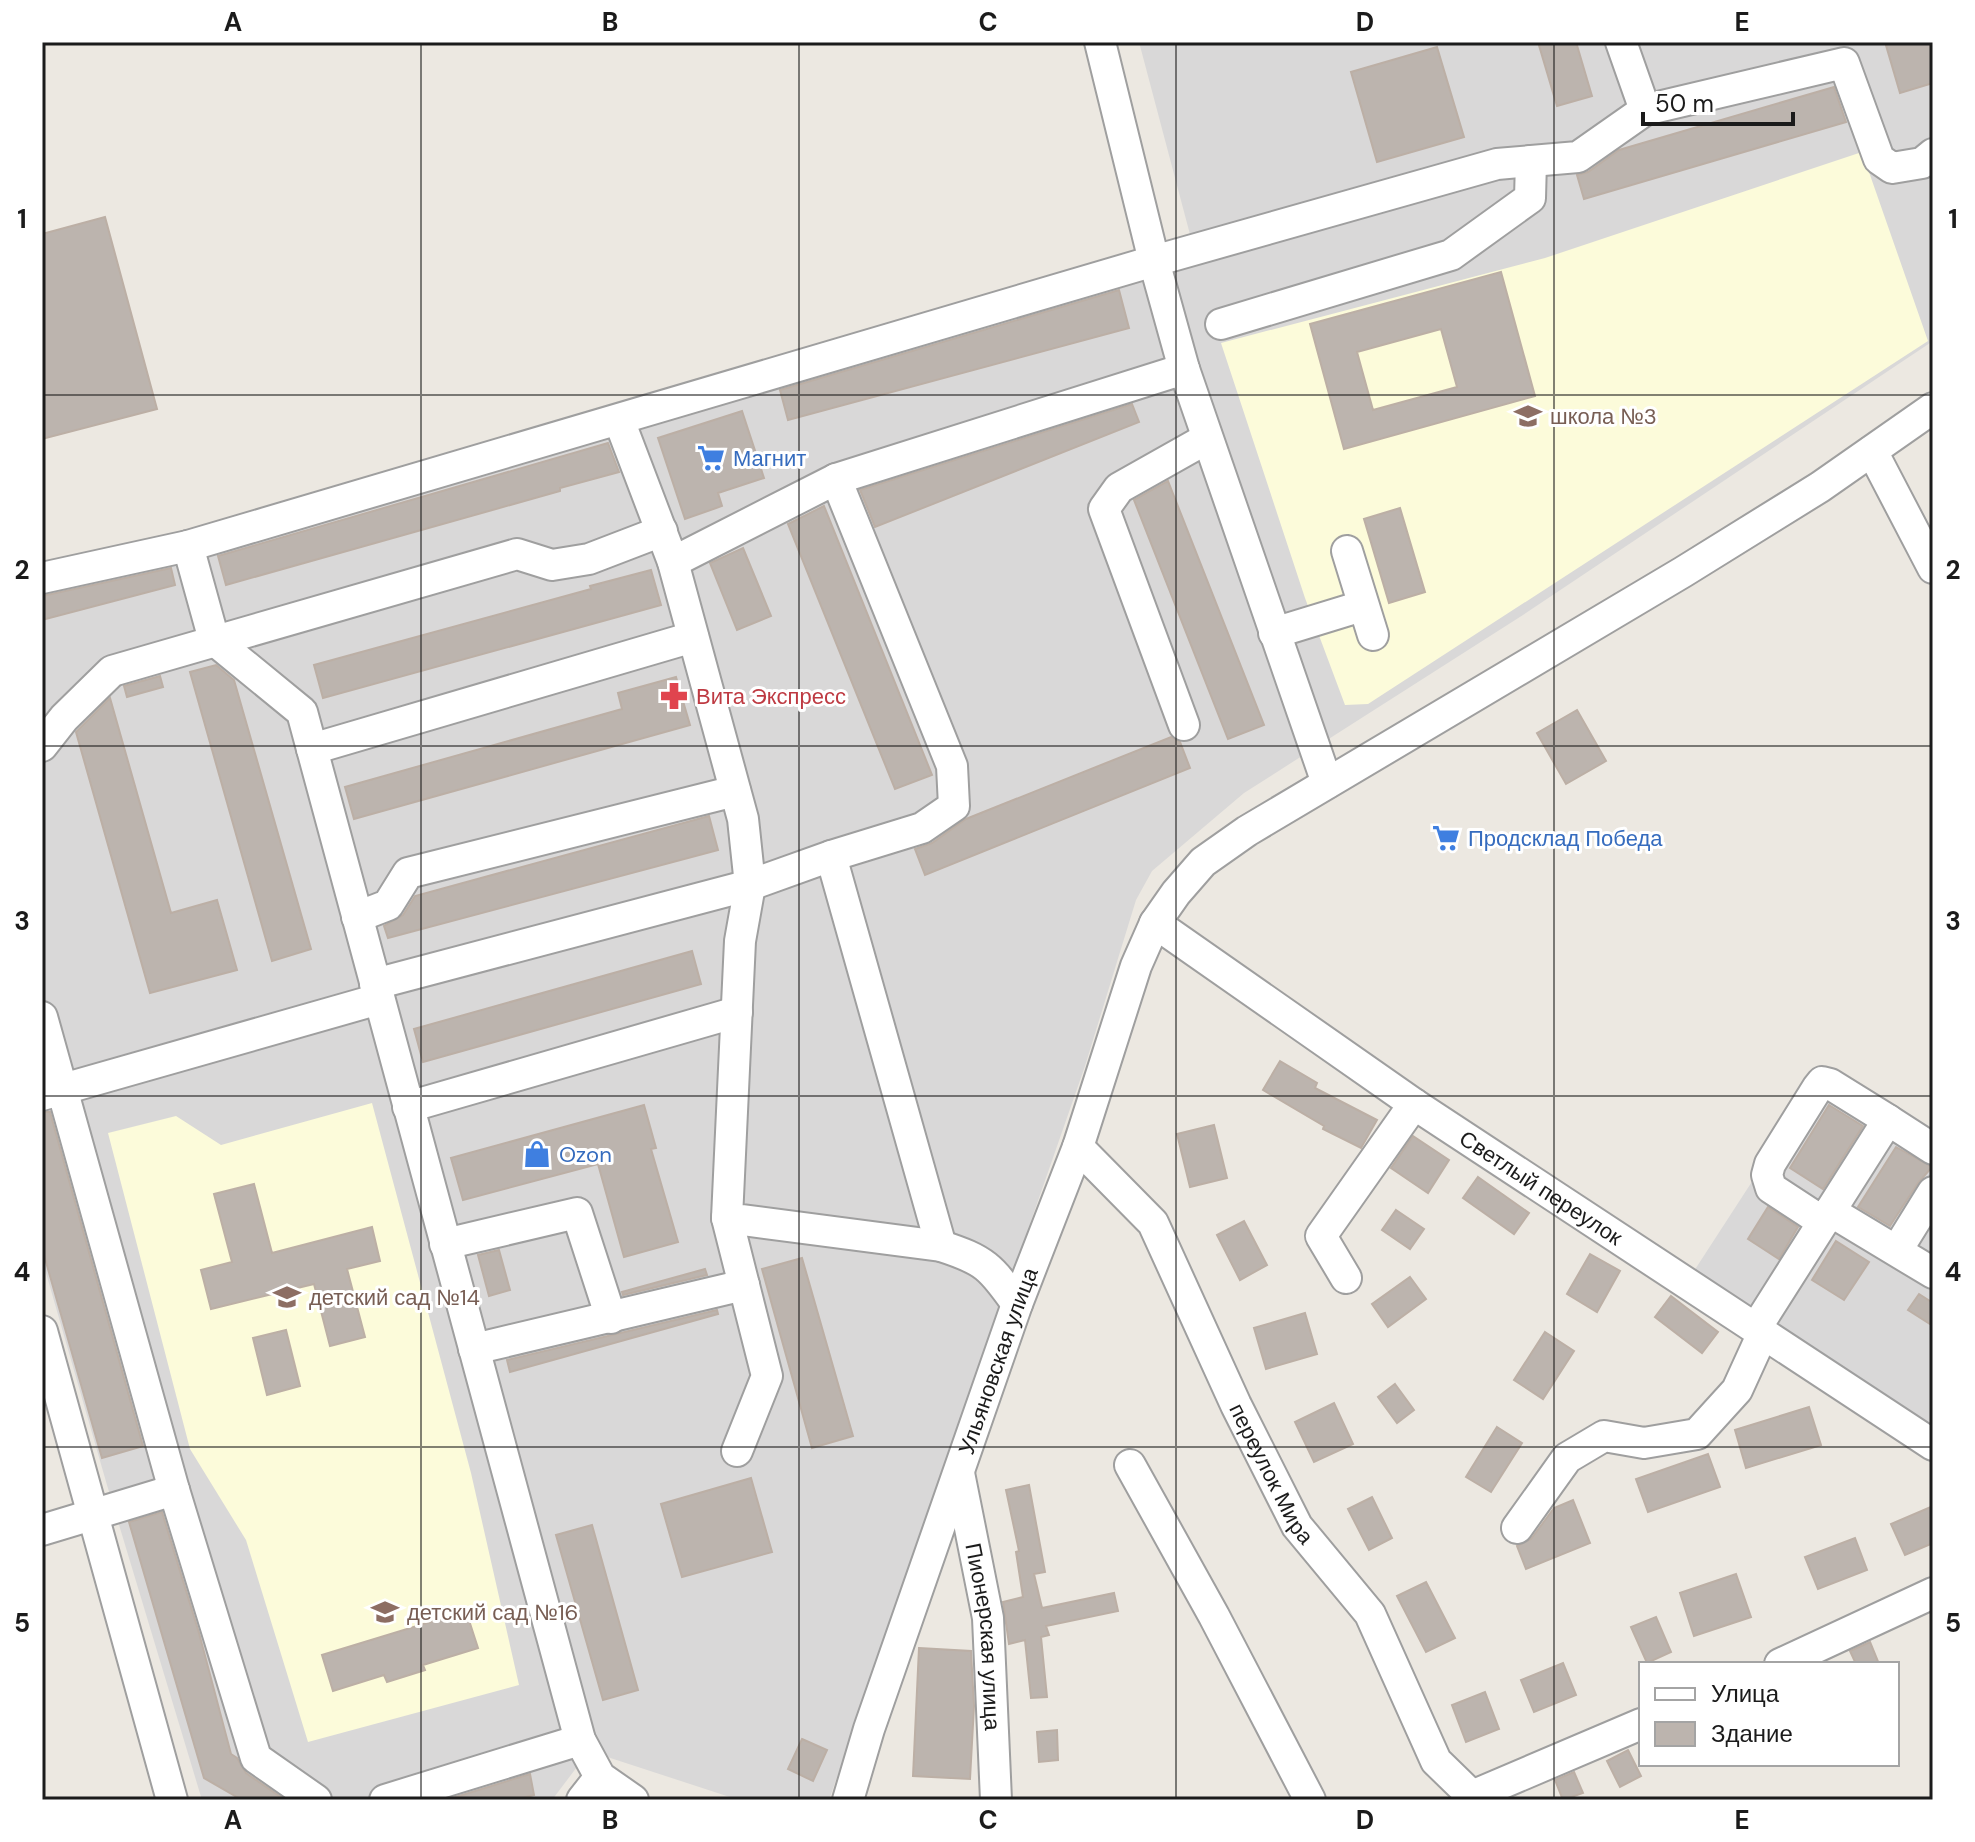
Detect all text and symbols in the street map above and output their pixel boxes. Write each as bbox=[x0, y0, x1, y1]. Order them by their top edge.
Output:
text: A bbox=[224, 5, 242, 39]
text: B bbox=[602, 5, 618, 39]
text: C bbox=[978, 5, 998, 39]
text: D bbox=[1356, 5, 1374, 39]
text: E bbox=[1734, 5, 1750, 39]
scale bar bbox=[1643, 76, 1793, 126]
text: 50 m bbox=[1655, 88, 1714, 119]
text: 1 bbox=[17, 202, 27, 236]
text: 1 bbox=[1948, 202, 1958, 236]
school or university icon: школа №3 bbox=[1513, 401, 1543, 431]
place label: школа №3 bbox=[1550, 402, 1657, 431]
supermarket icon: Магнит bbox=[696, 443, 726, 473]
place label: Магнит bbox=[733, 444, 806, 473]
text: 2 bbox=[14, 553, 30, 587]
text: 2 bbox=[1945, 553, 1961, 587]
pharmacy icon: Вита Экспресс bbox=[659, 681, 689, 711]
place label: Вита Экспресс bbox=[696, 682, 846, 711]
supermarket icon: Продсклад Победа bbox=[1431, 823, 1461, 853]
place label: Продсклад Победа bbox=[1468, 824, 1663, 853]
text: 3 bbox=[14, 904, 30, 938]
text: 3 bbox=[1945, 904, 1961, 938]
street label: Светлый переулок bbox=[1454, 1123, 1628, 1252]
shop icon: Ozon bbox=[522, 1139, 552, 1169]
place label: Ozon bbox=[559, 1140, 612, 1169]
text: 4 bbox=[14, 1255, 30, 1289]
text: 4 bbox=[1945, 1255, 1961, 1289]
street label: Ульяновская улица bbox=[951, 1263, 1045, 1458]
school or university icon: детский сад №14 bbox=[272, 1282, 302, 1312]
place label: детский сад №14 bbox=[309, 1283, 480, 1312]
street label: переулок Мира bbox=[1223, 1398, 1321, 1551]
street label: Пионерская улица bbox=[959, 1540, 1007, 1732]
school or university icon: детский сад №16 bbox=[370, 1597, 400, 1627]
place label: детский сад №16 bbox=[407, 1598, 578, 1627]
text: 5 bbox=[14, 1606, 30, 1640]
text: 5 bbox=[1945, 1606, 1961, 1640]
legend bbox=[1639, 1662, 1899, 1766]
text: Улица bbox=[1711, 1678, 1780, 1709]
text: Здание bbox=[1711, 1718, 1793, 1749]
text: A bbox=[224, 1803, 242, 1837]
text: B bbox=[602, 1803, 618, 1837]
text: C bbox=[978, 1803, 998, 1837]
text: D bbox=[1356, 1803, 1374, 1837]
text: E bbox=[1734, 1803, 1750, 1837]

